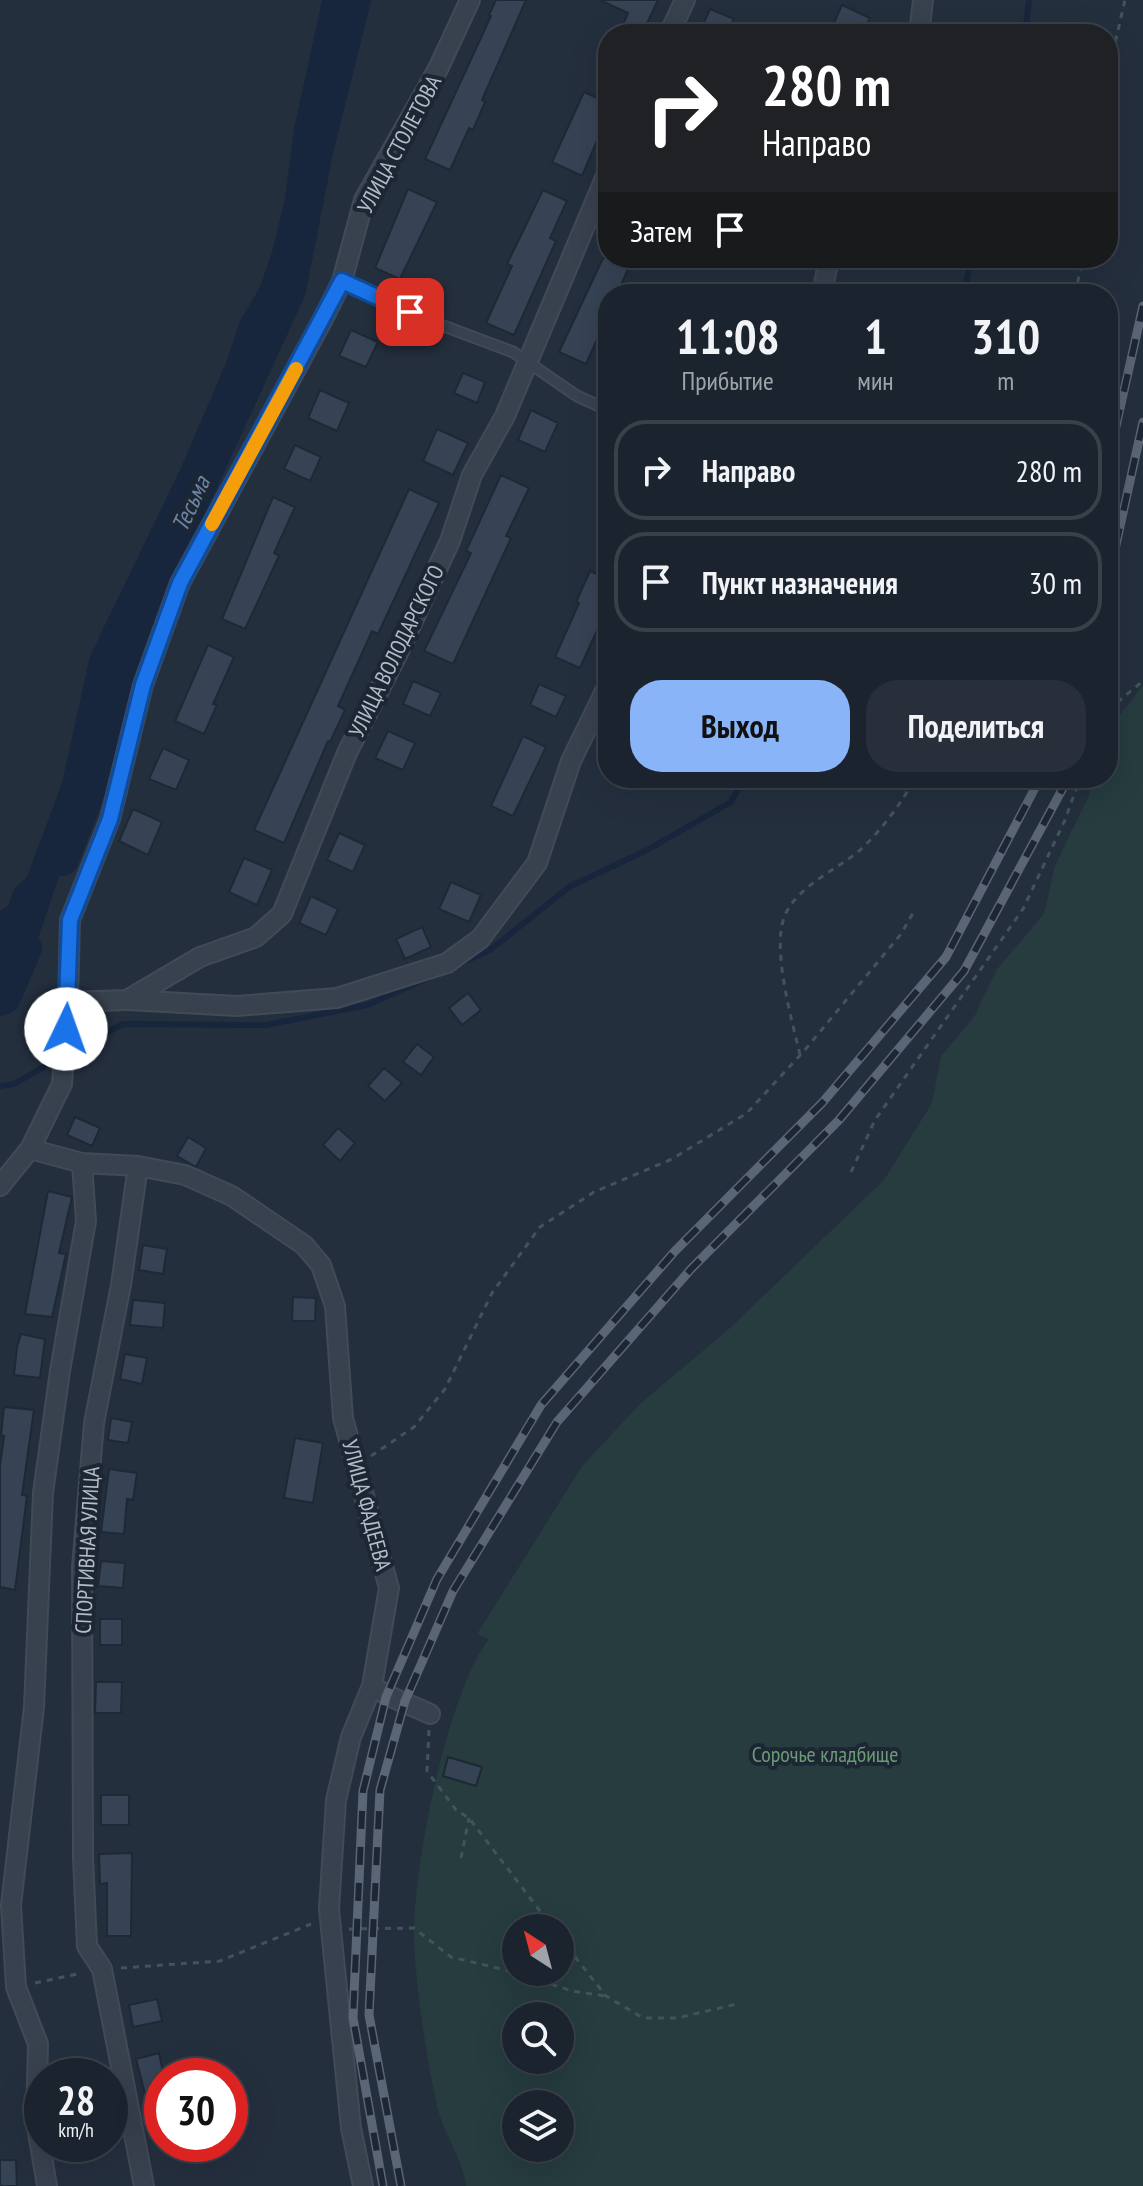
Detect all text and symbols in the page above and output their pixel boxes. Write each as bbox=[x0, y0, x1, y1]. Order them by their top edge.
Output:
text: 280 m bbox=[762, 49, 891, 121]
icon: right bbox=[630, 56, 734, 160]
street label: УЛИЦА СТОЛЕТОВА bbox=[351, 70, 447, 218]
text: Направо bbox=[762, 119, 871, 166]
icon: arrive bbox=[708, 208, 752, 252]
text: Затем bbox=[630, 211, 692, 250]
pin bbox=[376, 278, 444, 346]
icon: arrive bbox=[388, 290, 432, 334]
text: 11:08 bbox=[676, 305, 780, 367]
text: 1 bbox=[864, 305, 887, 367]
text: 310 bbox=[971, 305, 1040, 367]
text: Прибытие bbox=[682, 364, 774, 397]
text: мин bbox=[857, 364, 894, 397]
text: m bbox=[997, 364, 1014, 397]
icon: right bbox=[634, 448, 678, 492]
text: Направо bbox=[702, 451, 795, 490]
text: 280 m bbox=[1016, 451, 1082, 490]
water label: Тесьма bbox=[164, 470, 217, 536]
street label: УЛИЦА ВОЛОДАРСКОГО bbox=[342, 560, 450, 742]
icon: arrive bbox=[634, 560, 678, 604]
text: Пункт назначения bbox=[702, 563, 898, 602]
text: 30 m bbox=[1029, 563, 1082, 602]
button: Выход bbox=[630, 680, 850, 772]
button: Поделиться bbox=[866, 680, 1086, 772]
position arrow bbox=[24, 987, 108, 1071]
street label: УЛИЦА ФАДЕЕВА bbox=[336, 1436, 398, 1574]
street label: СПОРТИВНАЯ УЛИЦА bbox=[69, 1465, 105, 1634]
park label: Сорочье кладбище bbox=[752, 1740, 898, 1768]
north arrow bbox=[502, 1914, 574, 1986]
map controls bbox=[502, 1914, 574, 2162]
button: search bbox=[502, 2002, 574, 2074]
speed limit sign: 30 bbox=[144, 2058, 248, 2162]
text: 28 bbox=[57, 2074, 95, 2126]
button: layers bbox=[502, 2090, 574, 2162]
text: km/h bbox=[58, 2117, 94, 2143]

